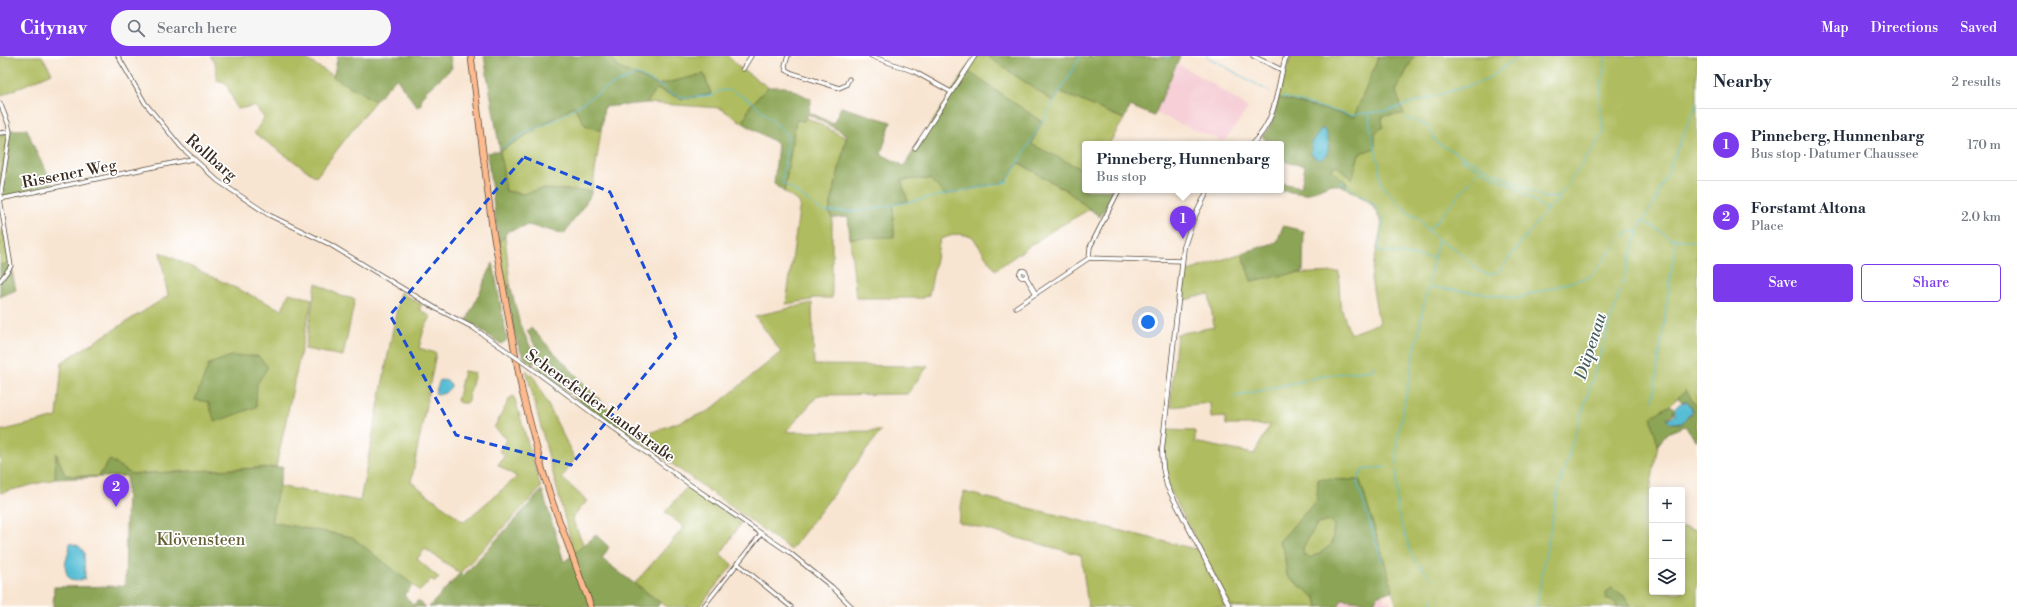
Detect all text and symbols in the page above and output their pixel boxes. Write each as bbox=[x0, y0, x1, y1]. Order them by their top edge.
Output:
search box bbox=[111, 10, 391, 46]
text: Citynav bbox=[20, 16, 87, 40]
icon: search bbox=[125, 17, 147, 39]
text: Search here bbox=[157, 19, 237, 38]
text: Map bbox=[1821, 19, 1849, 37]
text: Directions bbox=[1871, 19, 1938, 37]
text: Saved bbox=[1960, 19, 1997, 37]
text: Nearby bbox=[1713, 71, 1772, 93]
text: 2 results bbox=[1952, 74, 2001, 90]
text: Pinneberg, Hunnenbarg bbox=[1751, 127, 1924, 146]
street label: Rollbarg bbox=[182, 130, 242, 186]
text: 1 bbox=[1723, 137, 1729, 153]
text: 170 m bbox=[1967, 137, 2001, 153]
popup bbox=[1082, 141, 1284, 193]
text: Bus stop · Datumer Chaussee bbox=[1751, 146, 1919, 162]
text: Pinneberg, Hunnenbarg bbox=[1097, 150, 1269, 169]
street label: Rissener Weg bbox=[20, 155, 119, 193]
text: Bus stop bbox=[1097, 169, 1147, 185]
text: Forstamt Altona bbox=[1751, 199, 1866, 218]
pin: 1 bbox=[1170, 206, 1196, 239]
text: 2 bbox=[1722, 209, 1730, 225]
text: 2.0 km bbox=[1961, 209, 2001, 225]
text: Place bbox=[1751, 218, 1783, 234]
button: Save bbox=[1713, 264, 1853, 302]
button: Share bbox=[1861, 264, 2001, 302]
water label: Düpenau bbox=[1570, 310, 1612, 383]
your location bbox=[1138, 312, 1158, 332]
street label: Schenefelder Landstraße bbox=[522, 345, 679, 467]
pin: 2 bbox=[103, 474, 129, 507]
map controls bbox=[1649, 487, 1685, 595]
button: + bbox=[1649, 487, 1685, 523]
button: − bbox=[1649, 523, 1685, 559]
park label: Klövensteen bbox=[157, 530, 246, 550]
button: layers bbox=[1649, 559, 1685, 595]

